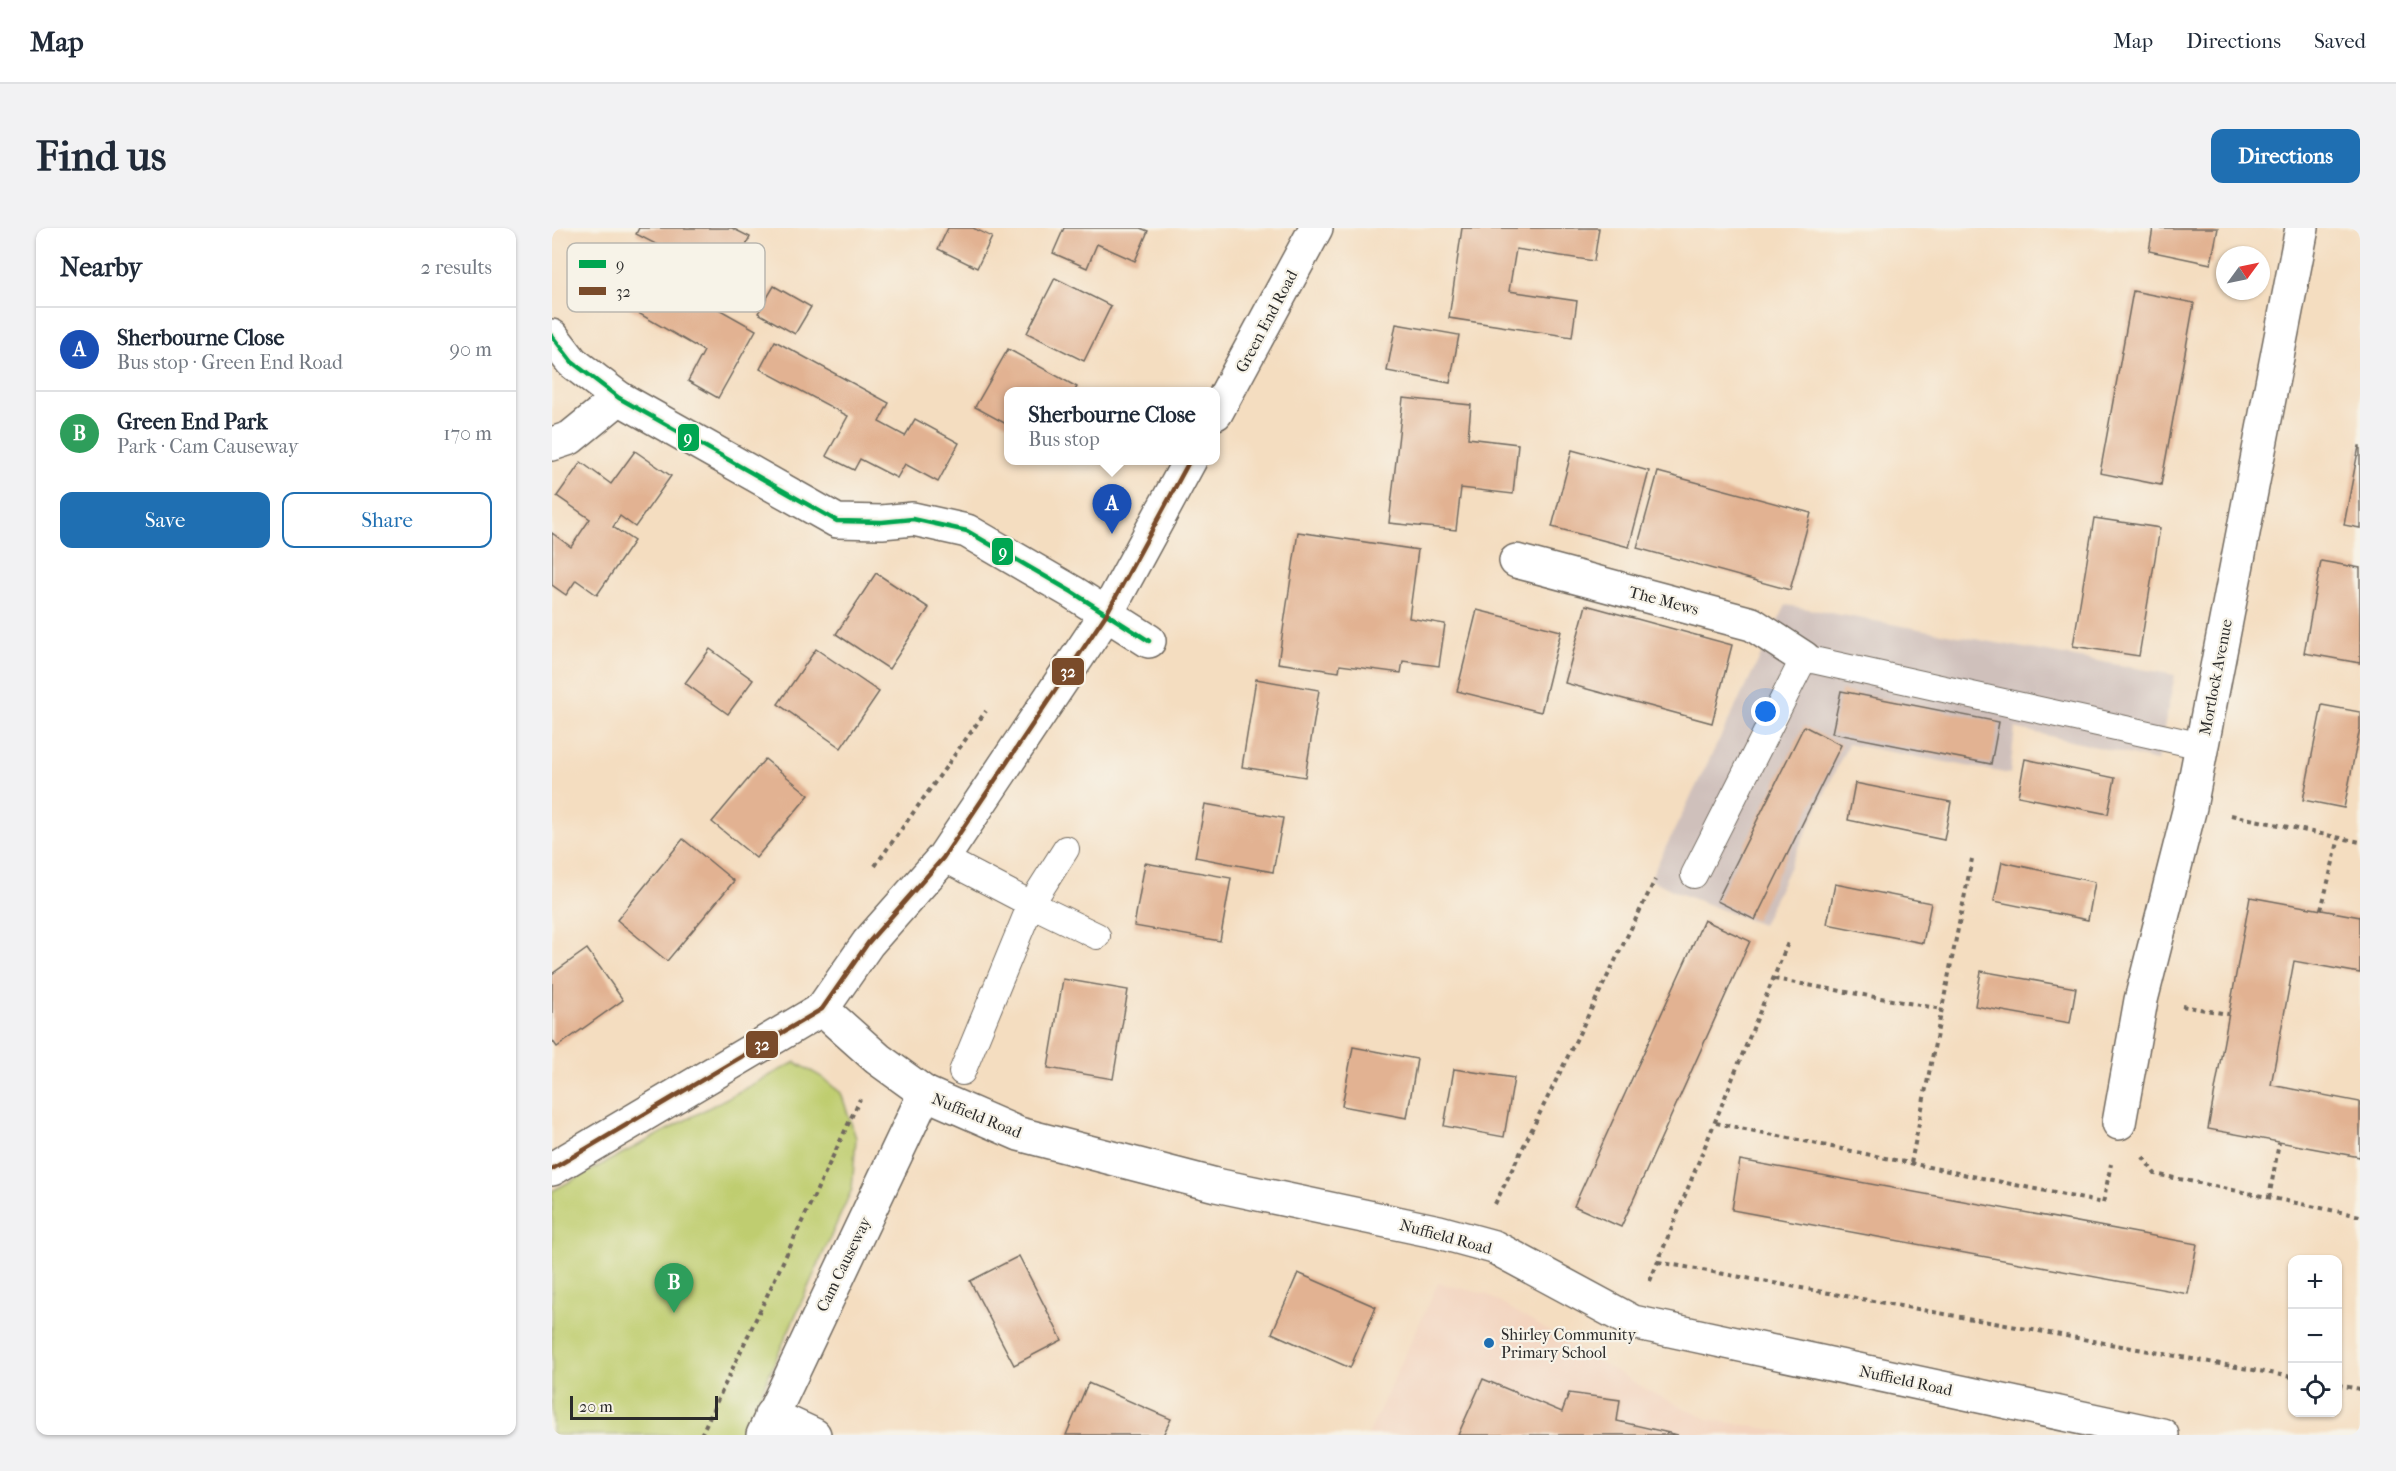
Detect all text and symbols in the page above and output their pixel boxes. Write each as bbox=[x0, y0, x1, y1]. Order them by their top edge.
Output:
text: Map bbox=[30, 25, 84, 58]
text: Map bbox=[2113, 29, 2153, 53]
text: Directions bbox=[2186, 29, 2281, 53]
text: Saved bbox=[2314, 29, 2366, 53]
button: Directions bbox=[2211, 129, 2360, 183]
text: Find us bbox=[36, 132, 166, 181]
legend bbox=[567, 243, 765, 312]
north arrow bbox=[2216, 246, 2270, 300]
text: Nearby bbox=[60, 252, 142, 283]
text: 9 bbox=[616, 255, 624, 274]
text: 2 results bbox=[421, 256, 492, 279]
street label: Green End Road bbox=[1231, 266, 1302, 376]
text: 32 bbox=[616, 282, 631, 301]
text: Sherbourne Close bbox=[117, 325, 284, 351]
text: A bbox=[73, 338, 86, 361]
text: 90 m bbox=[450, 338, 492, 361]
text: Bus stop · Green End Road bbox=[117, 351, 343, 374]
popup bbox=[1004, 387, 1220, 465]
text: Sherbourne Close bbox=[1028, 402, 1196, 428]
text: Green End Park bbox=[117, 409, 268, 435]
text: B bbox=[73, 422, 86, 445]
text: 170 m bbox=[443, 422, 492, 445]
line badge: 9 bbox=[677, 423, 700, 452]
text: 9 bbox=[683, 428, 692, 448]
text: Bus stop bbox=[1028, 428, 1100, 451]
text: Park · Cam Causeway bbox=[117, 435, 298, 458]
pin: A bbox=[1092, 484, 1132, 534]
button: Save bbox=[60, 492, 270, 548]
button: Share bbox=[282, 492, 492, 548]
line badge: 9 bbox=[991, 537, 1014, 566]
text: 9 bbox=[998, 542, 1007, 562]
street label: The Mews bbox=[1627, 582, 1701, 619]
street label: Mortlock Avenue bbox=[2195, 617, 2236, 737]
line badge: 32 bbox=[1051, 657, 1085, 686]
text: 32 bbox=[1061, 662, 1075, 682]
your location bbox=[1751, 697, 1780, 726]
line badge: 32 bbox=[745, 1030, 779, 1059]
text: 32 bbox=[755, 1035, 769, 1055]
street label: Nuffield Road bbox=[929, 1089, 1025, 1142]
street label: Cam Causeway bbox=[812, 1213, 875, 1315]
street label: Nuffield Road bbox=[1398, 1215, 1494, 1258]
map controls bbox=[2288, 1255, 2342, 1417]
button: + bbox=[2288, 1255, 2342, 1309]
pin: B bbox=[654, 1264, 694, 1313]
button: − bbox=[2288, 1309, 2342, 1363]
place label: Shirley Community Primary School bbox=[1501, 1325, 1637, 1362]
marker: Shirley Community Primary School bbox=[1482, 1336, 1496, 1350]
street label: Nuffield Road bbox=[1858, 1361, 1955, 1400]
button: locate bbox=[2288, 1363, 2342, 1417]
scale bar bbox=[570, 1393, 718, 1420]
text: 20 m bbox=[579, 1397, 613, 1416]

